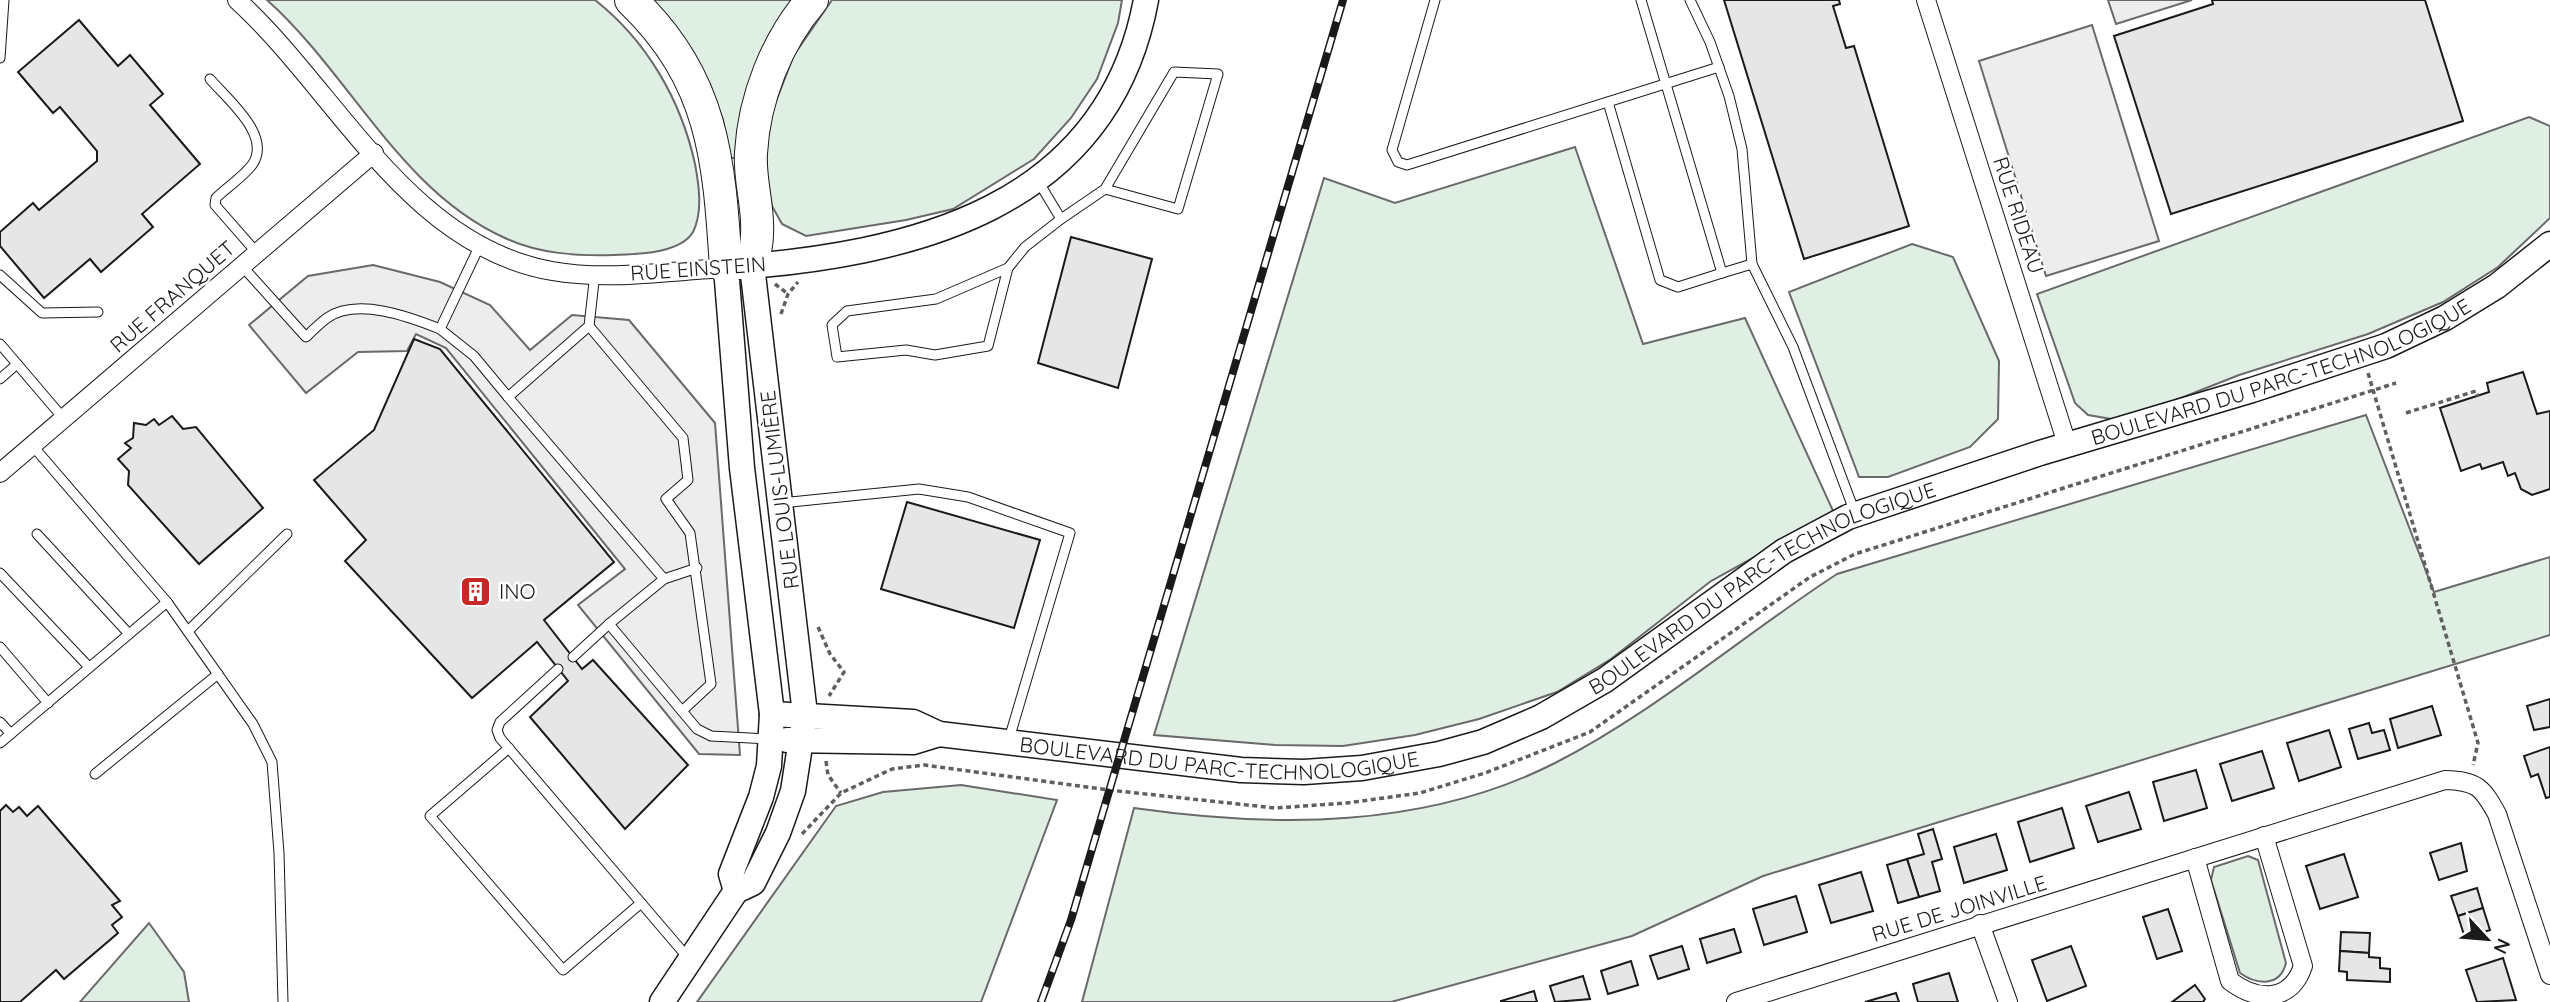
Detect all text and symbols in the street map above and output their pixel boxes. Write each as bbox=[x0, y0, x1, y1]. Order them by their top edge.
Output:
street label: RUE RIDEAU bbox=[1988, 153, 2050, 277]
street label: RUE FRANQUET bbox=[104, 235, 240, 357]
street label: RUE EINSTEIN bbox=[629, 250, 767, 286]
street label: BOULEVARD DU PARC-TECHNOLOGIQUE bbox=[2088, 292, 2475, 450]
street label: RUE LOUIS-LUMIÈRE bbox=[754, 389, 804, 591]
street label: BOULEVARD DU PARC-TECHNOLOGIQUE bbox=[1584, 476, 1939, 700]
building icon: INO bbox=[459, 574, 493, 608]
place label: INO bbox=[499, 578, 536, 604]
street label: BOULEVARD DU PARC-TECHNOLOGIQUE bbox=[1018, 731, 1421, 785]
street label: RUE DE JOINVILLE bbox=[1868, 869, 2050, 947]
north arrow bbox=[2452, 904, 2522, 974]
text: N bbox=[2488, 935, 2516, 958]

